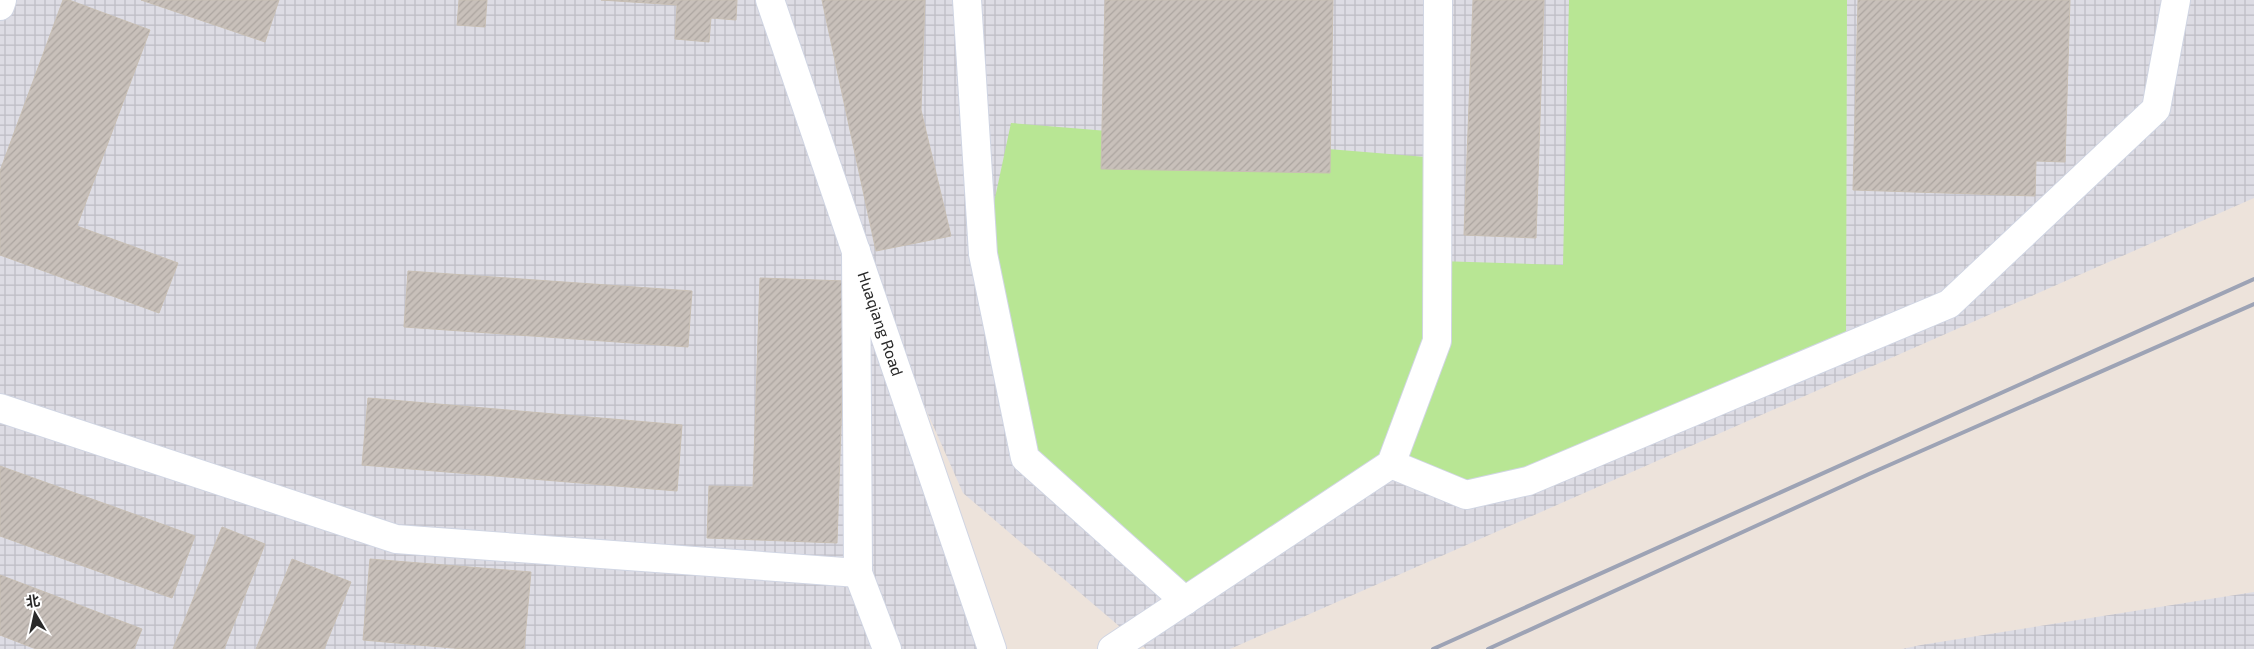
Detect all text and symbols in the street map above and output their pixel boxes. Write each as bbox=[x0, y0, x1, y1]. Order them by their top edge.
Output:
street label: Huaqiang Road bbox=[855, 269, 908, 378]
north arrow bbox=[10, 589, 60, 639]
text: 北 bbox=[25, 591, 41, 610]

